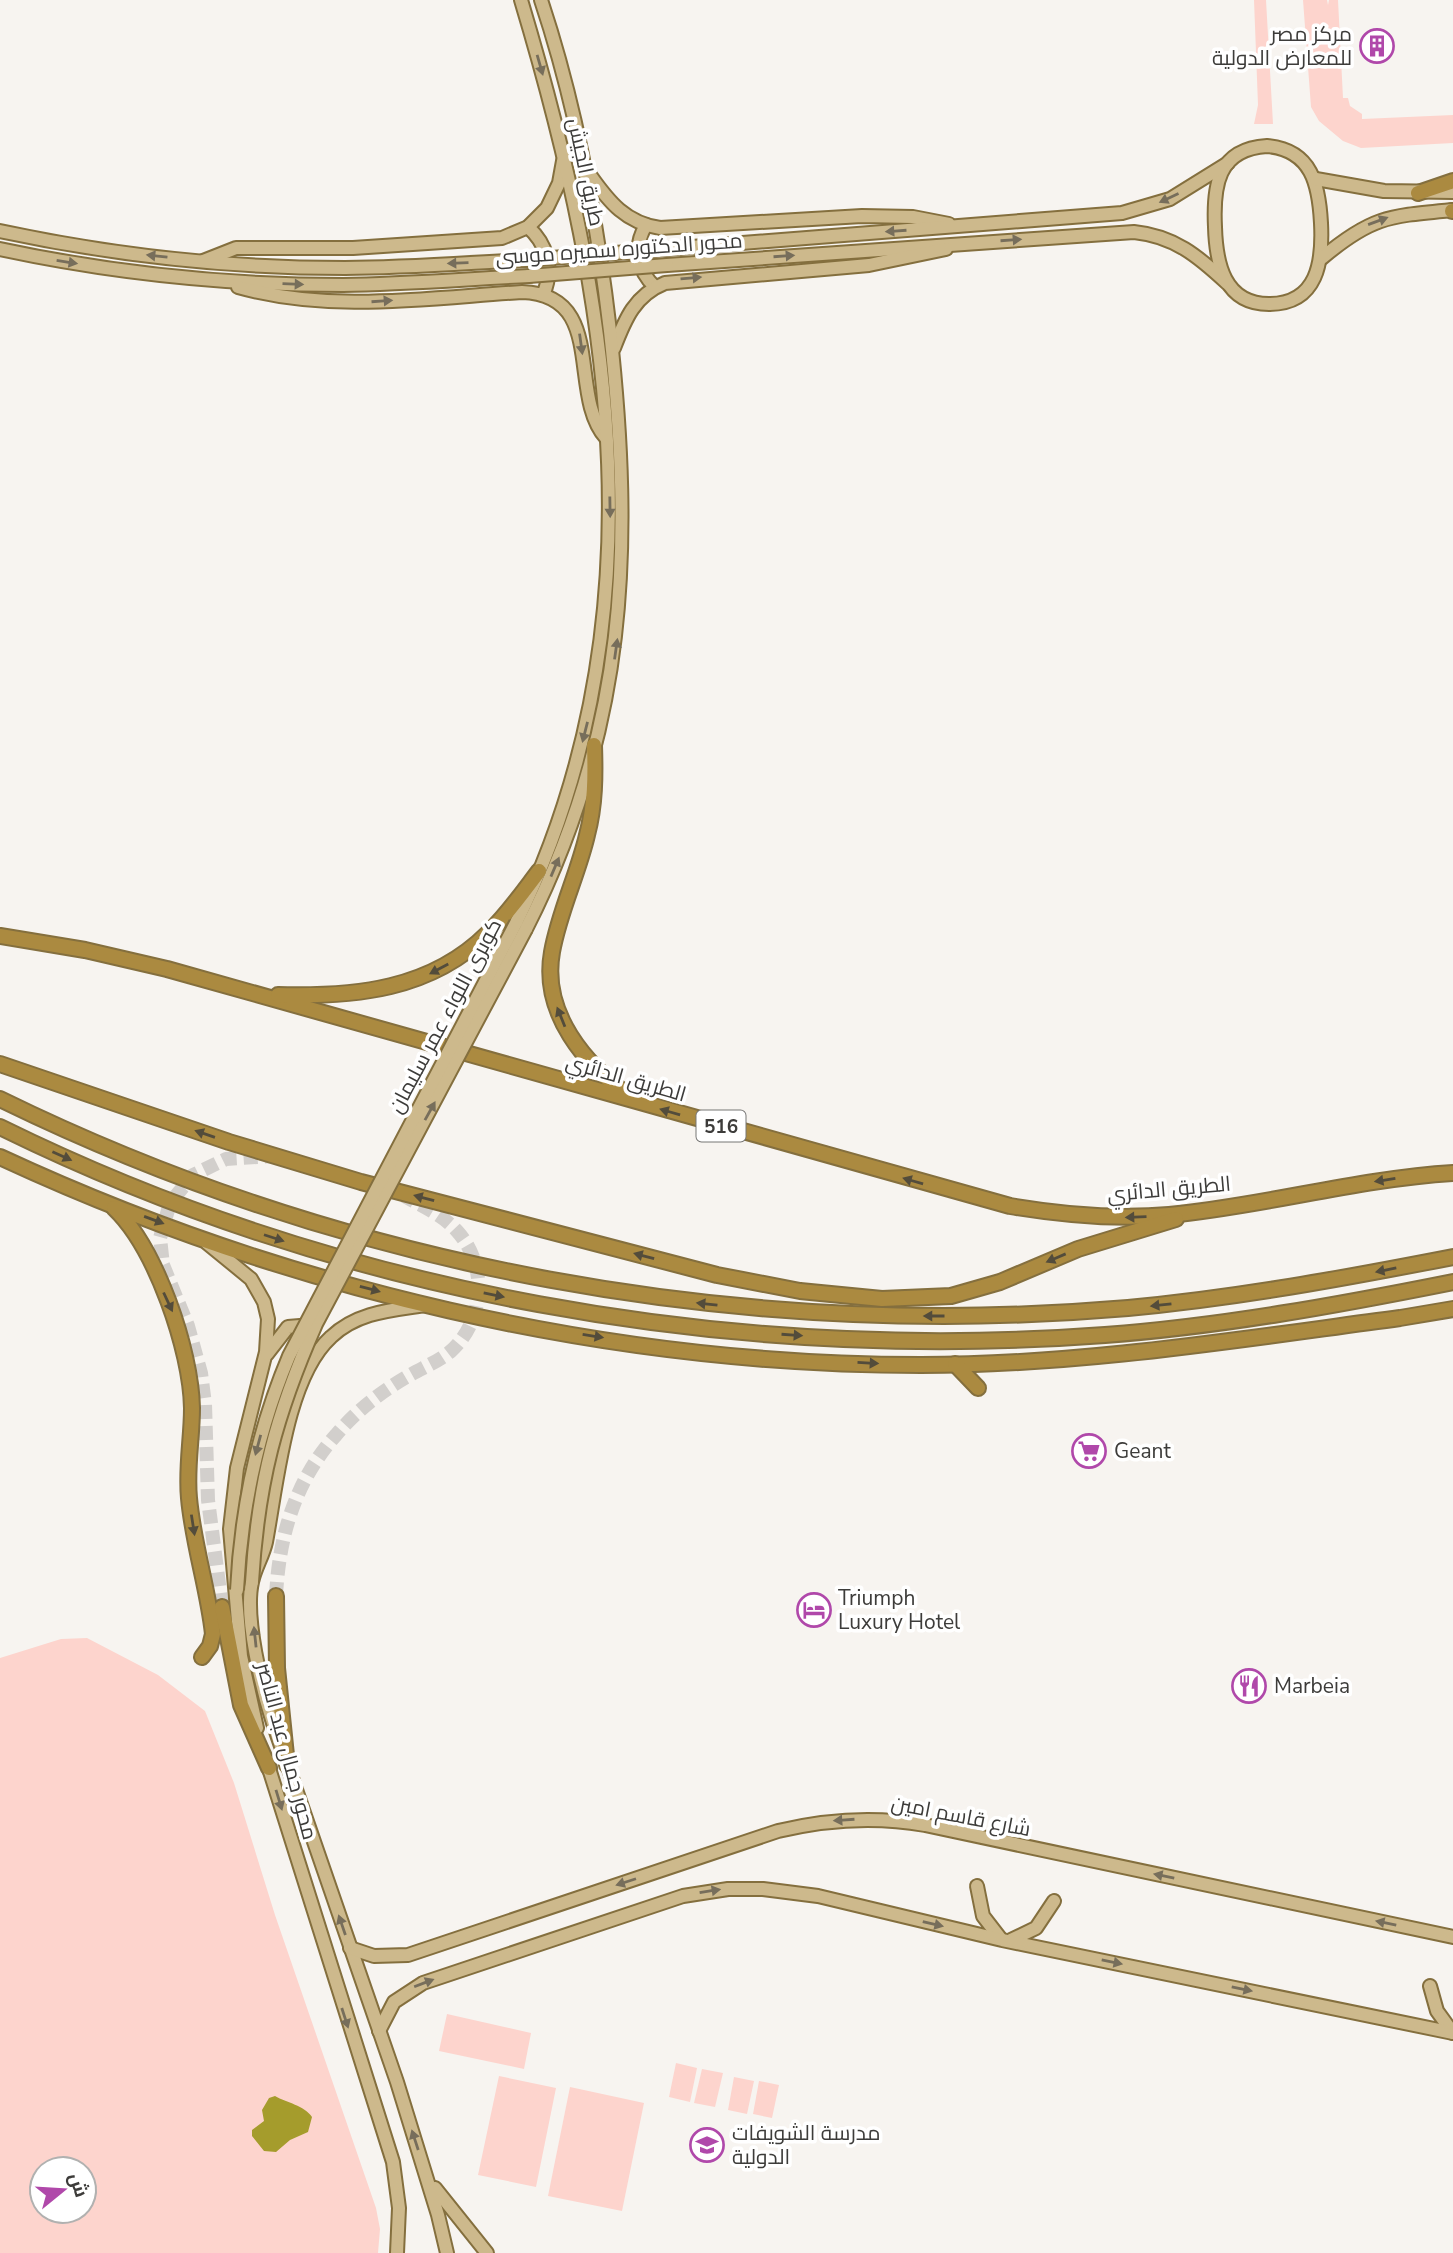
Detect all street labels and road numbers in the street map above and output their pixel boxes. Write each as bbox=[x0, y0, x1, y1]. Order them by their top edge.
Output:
street label: طريق الجيش bbox=[561, 115, 611, 229]
street label: محور الدكتوره سميره موسى bbox=[494, 226, 744, 272]
street label: كوبرى اللواء عمر سليمان bbox=[382, 914, 508, 1118]
street label: الطريق الدائري bbox=[562, 1047, 689, 1110]
road number: 516 bbox=[696, 1110, 746, 1142]
street label: الطريق الدائري bbox=[1106, 1170, 1232, 1210]
street label: محور جمال عبد الناصر bbox=[250, 1658, 324, 1843]
street label: شارع قاسم امين bbox=[889, 1789, 1033, 1843]

